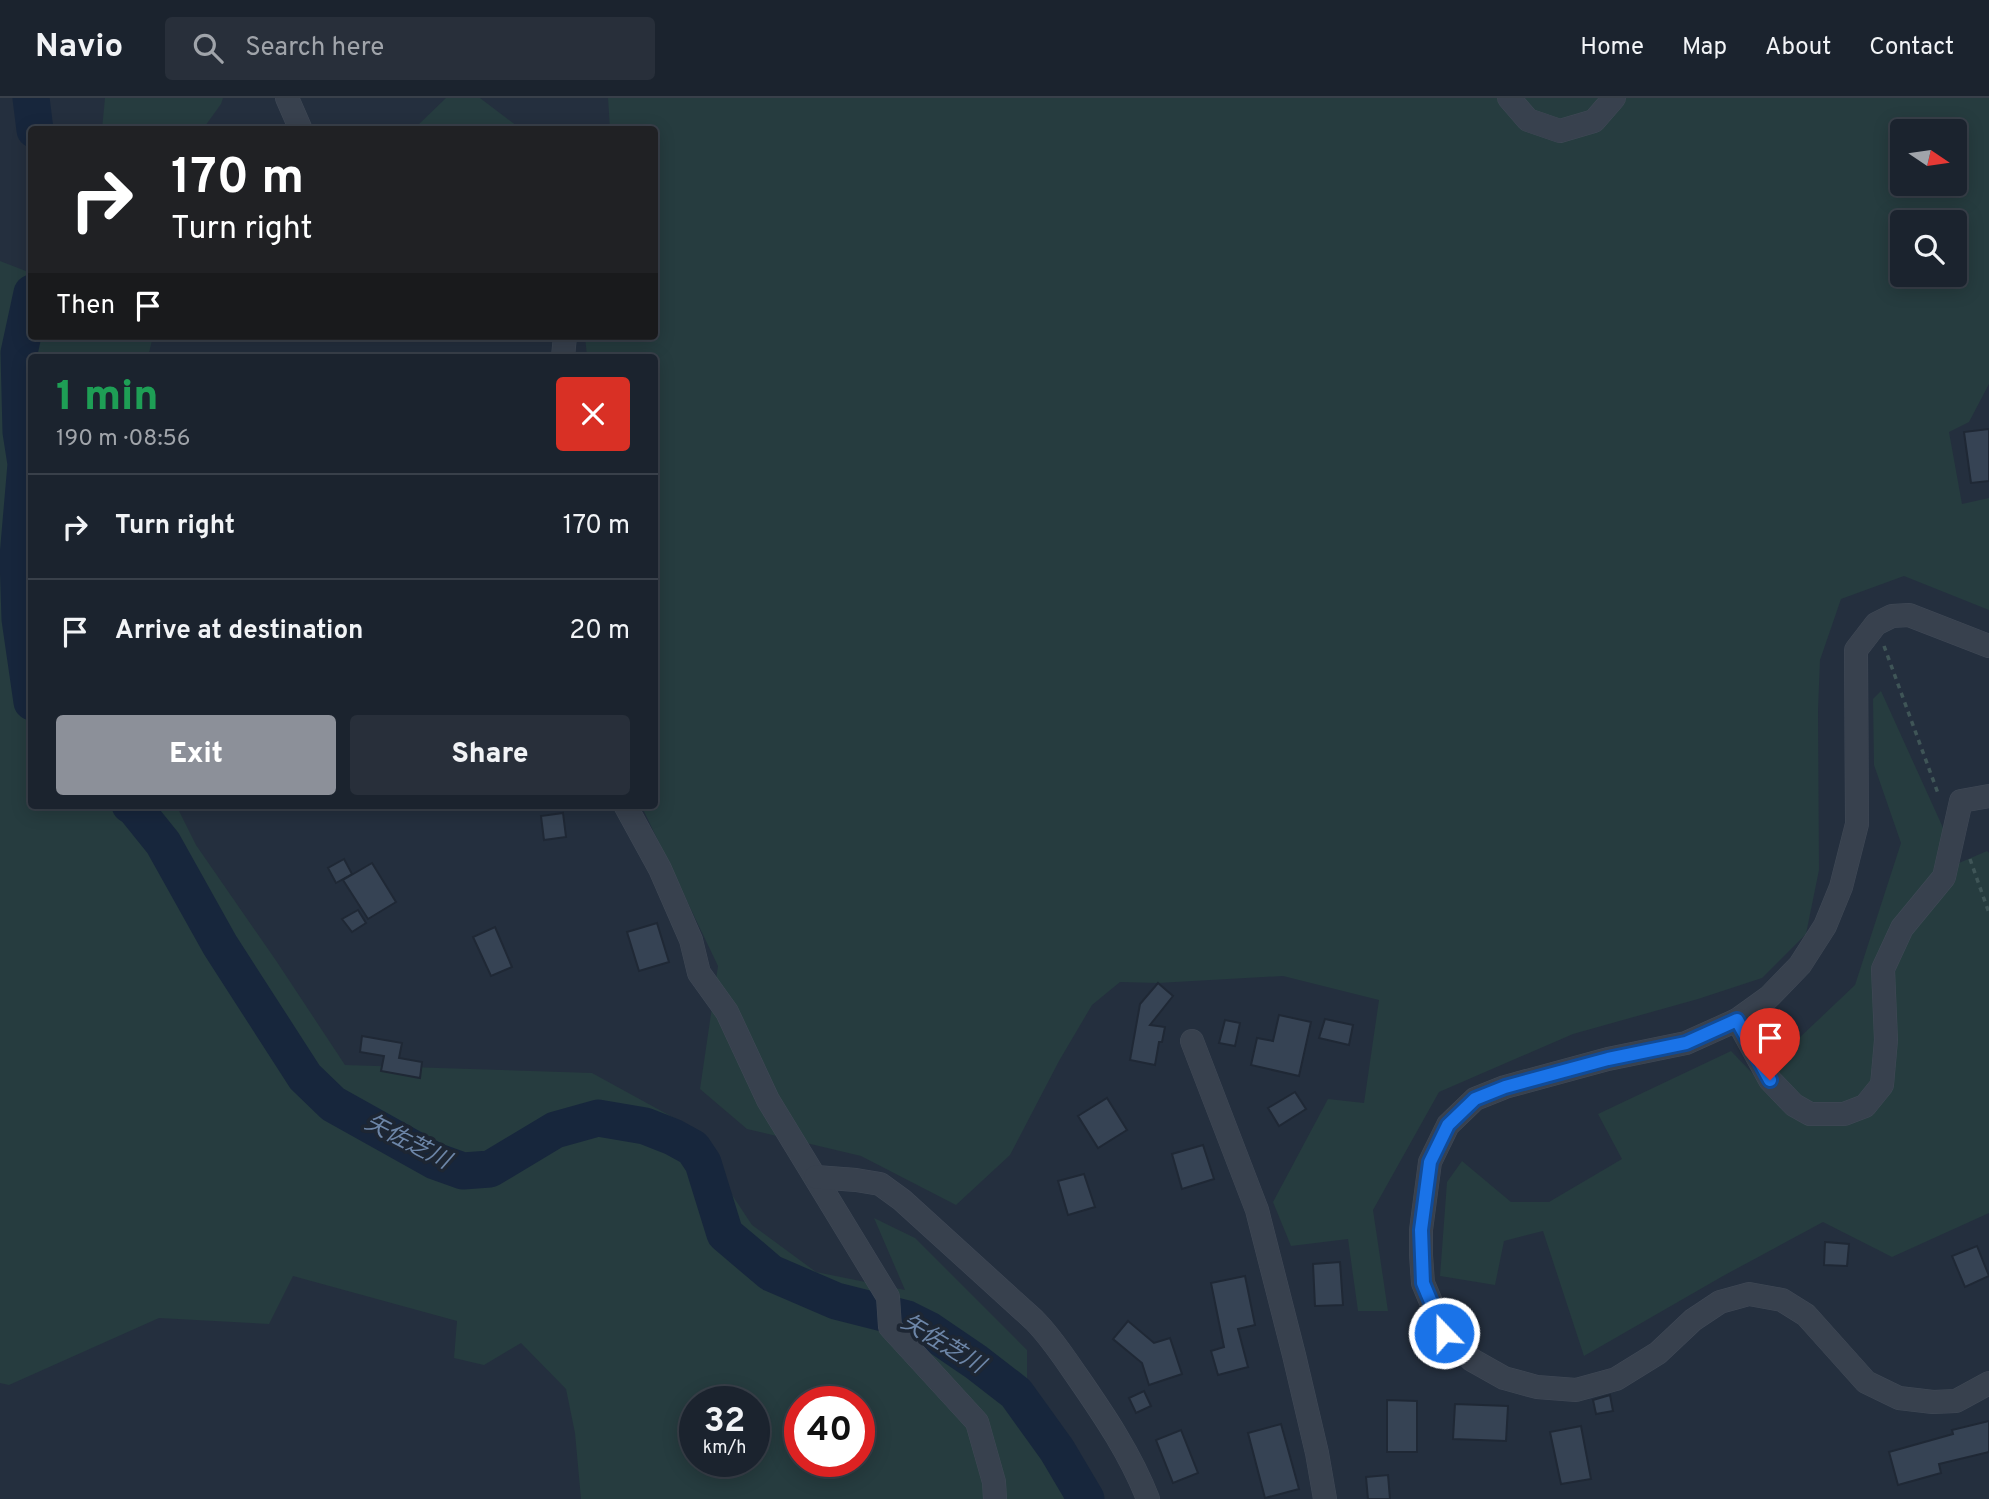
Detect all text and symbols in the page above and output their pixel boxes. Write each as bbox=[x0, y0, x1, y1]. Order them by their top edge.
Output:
search box bbox=[165, 17, 655, 80]
text: Navio bbox=[35, 27, 123, 69]
icon: search bbox=[189, 29, 227, 67]
text: Search here bbox=[245, 32, 384, 65]
text: Home bbox=[1580, 33, 1644, 63]
text: Map bbox=[1682, 33, 1727, 63]
text: About bbox=[1765, 33, 1831, 63]
text: Contact bbox=[1869, 33, 1954, 63]
north arrow bbox=[1890, 119, 1967, 196]
map controls bbox=[1890, 119, 1967, 287]
text: 170 m bbox=[171, 149, 304, 211]
icon: right bbox=[56, 154, 147, 245]
text: Turn right bbox=[171, 210, 313, 250]
button: search bbox=[1890, 210, 1967, 287]
icon: arrive bbox=[129, 287, 167, 325]
text: Then bbox=[56, 290, 115, 323]
text: 1 min bbox=[56, 372, 159, 425]
button: close bbox=[556, 377, 630, 451]
text: 190 m · 08:56 bbox=[56, 425, 191, 454]
icon: right bbox=[56, 508, 94, 546]
text: Turn right bbox=[115, 510, 235, 543]
text: 170 m bbox=[563, 510, 630, 543]
icon: arrive bbox=[56, 613, 94, 651]
text: Arrive at destination bbox=[115, 615, 363, 648]
text: 20 m bbox=[569, 615, 630, 648]
button: Exit bbox=[56, 715, 336, 795]
button: Share bbox=[350, 715, 630, 795]
pin bbox=[1740, 1008, 1800, 1080]
icon: arrive bbox=[1751, 1019, 1789, 1057]
water label: 矢佐芝川 bbox=[359, 1109, 457, 1178]
position arrow bbox=[1407, 1296, 1481, 1370]
water label: 矢佐芝川 bbox=[895, 1309, 991, 1383]
speed limit sign: 40 bbox=[784, 1386, 875, 1477]
text: 32 bbox=[704, 1400, 745, 1444]
text: km/h bbox=[703, 1437, 746, 1460]

